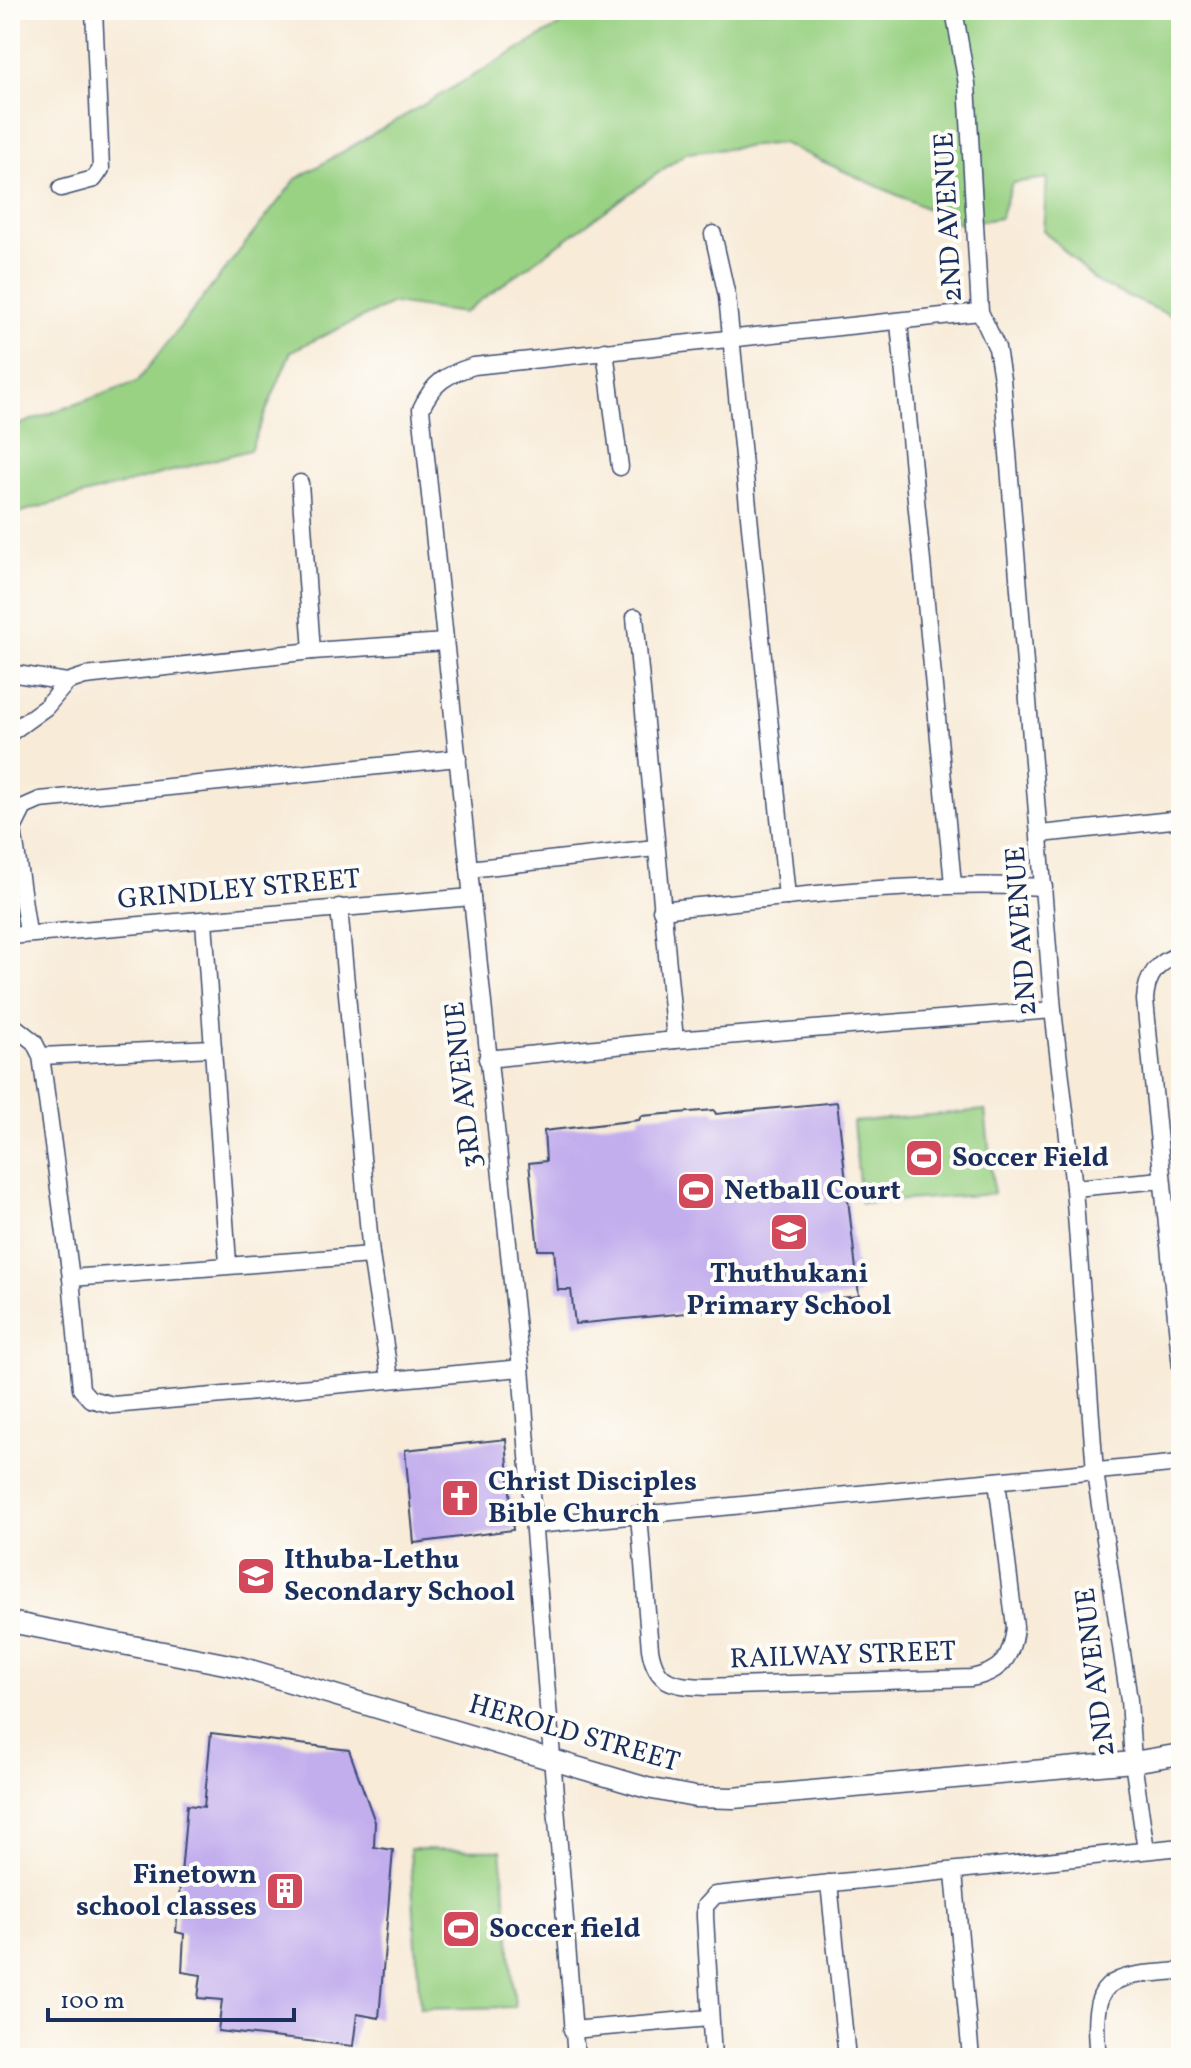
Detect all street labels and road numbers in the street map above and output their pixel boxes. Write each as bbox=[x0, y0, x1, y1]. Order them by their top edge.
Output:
street label: 2ND AVENUE bbox=[925, 131, 973, 303]
street label: 2ND AVENUE bbox=[997, 845, 1047, 1017]
street label: GRINDLEY STREET bbox=[116, 860, 362, 920]
street label: 3RD AVENUE bbox=[436, 1000, 492, 1170]
street label: 2ND AVENUE bbox=[1066, 1585, 1126, 1759]
street label: RAILWAY STREET bbox=[729, 1633, 957, 1679]
street label: HEROLD STREET bbox=[464, 1685, 684, 1783]

